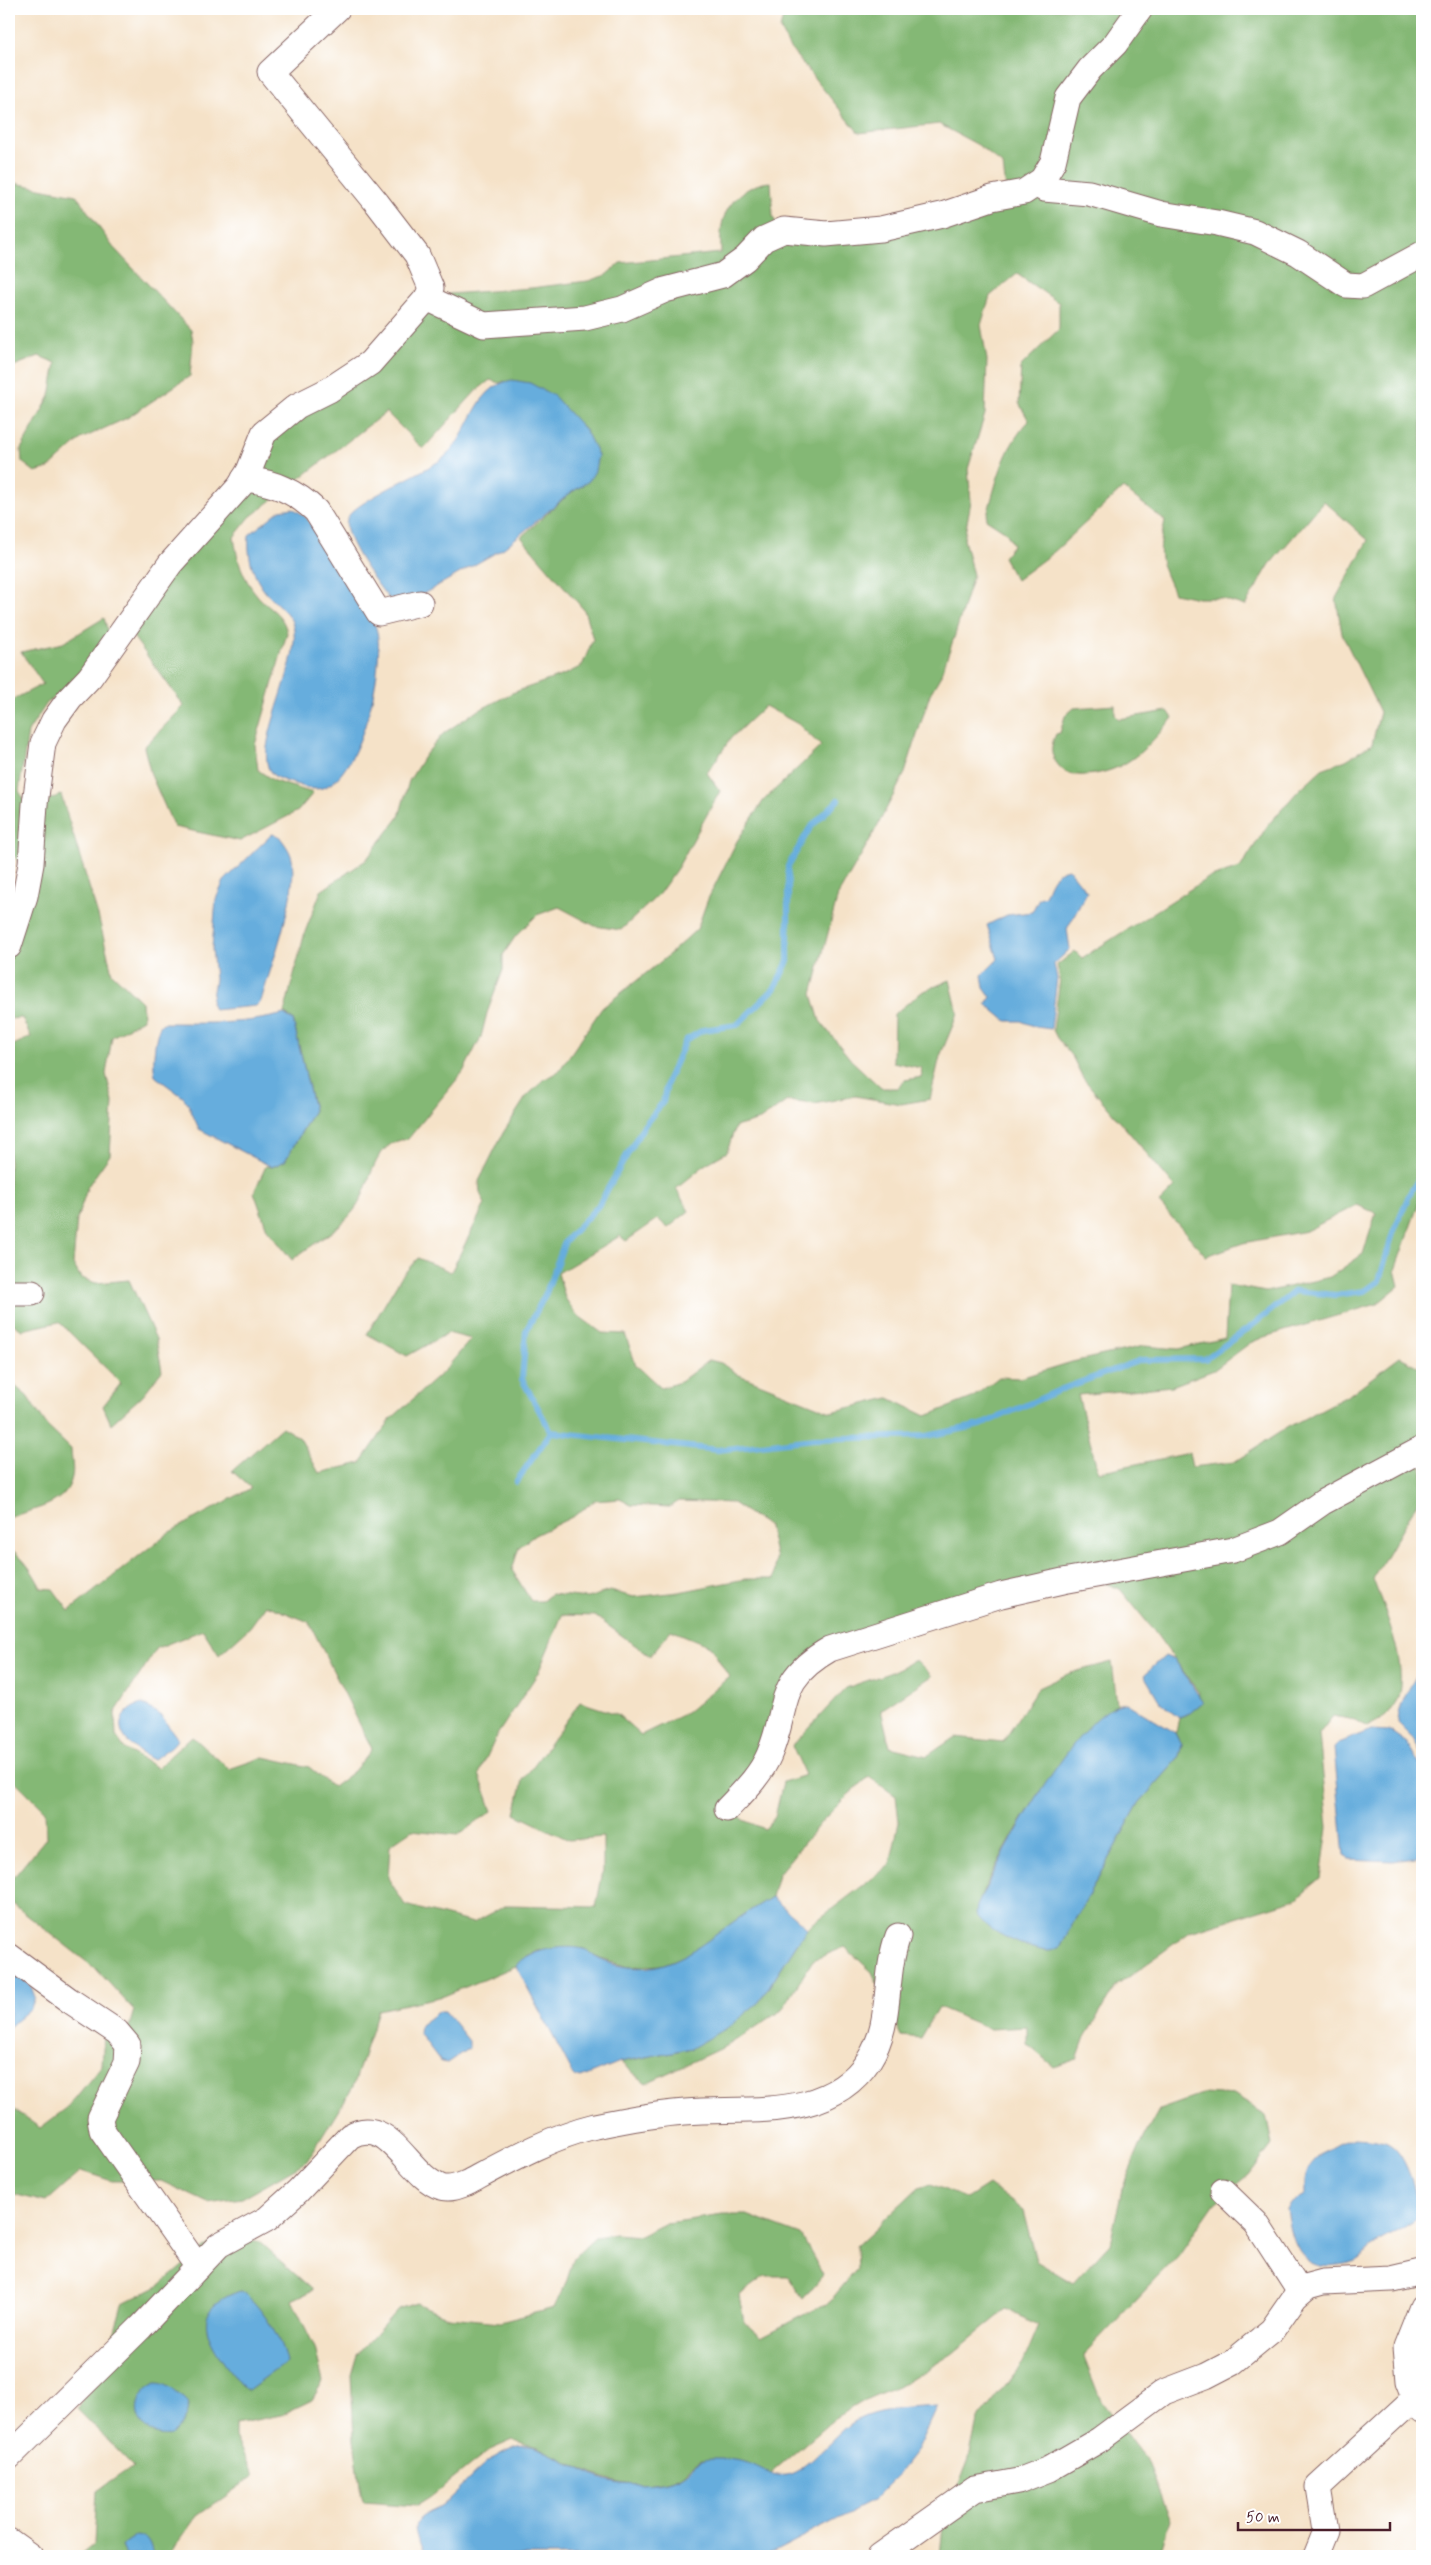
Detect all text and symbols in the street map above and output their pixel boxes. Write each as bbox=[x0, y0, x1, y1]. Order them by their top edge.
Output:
scale bar bbox=[1238, 2500, 1391, 2532]
text: 50 m bbox=[1246, 2508, 1280, 2528]

